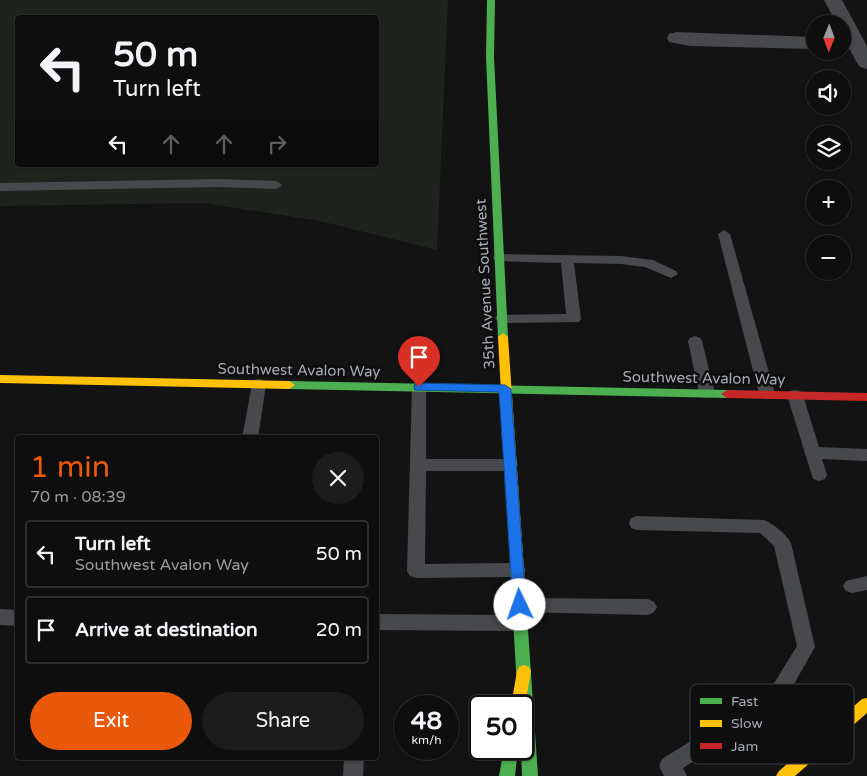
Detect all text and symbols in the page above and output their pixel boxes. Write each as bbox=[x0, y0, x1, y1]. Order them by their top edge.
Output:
north arrow bbox=[806, 15, 851, 60]
map controls bbox=[806, 15, 851, 280]
text: 50 m bbox=[113, 34, 198, 76]
icon: left bbox=[30, 35, 95, 100]
button: sound bbox=[806, 70, 851, 115]
text: Turn left bbox=[113, 76, 201, 102]
button: layers bbox=[806, 125, 851, 170]
icon: left bbox=[104, 130, 132, 158]
icon: ahead bbox=[157, 130, 185, 158]
icon: ahead bbox=[210, 130, 238, 158]
icon: right bbox=[263, 130, 291, 158]
button: + bbox=[806, 180, 851, 225]
street label: 35th Avenue Southwest bbox=[472, 198, 498, 370]
button: − bbox=[806, 235, 851, 280]
pin bbox=[398, 336, 440, 387]
icon: arrive bbox=[405, 343, 433, 371]
street label: Southwest Avalon Way bbox=[217, 360, 381, 380]
street label: Southwest Avalon Way bbox=[622, 368, 786, 388]
text: 1 min bbox=[30, 449, 110, 486]
button: close bbox=[312, 452, 364, 504]
text: 70 m · 08:39 bbox=[30, 487, 126, 507]
text: Turn left bbox=[75, 533, 151, 555]
icon: left bbox=[32, 540, 60, 568]
text: 50 m bbox=[316, 543, 362, 565]
text: Southwest Avalon Way bbox=[75, 555, 249, 575]
position arrow bbox=[493, 578, 545, 630]
icon: arrive bbox=[32, 616, 60, 644]
text: Arrive at destination bbox=[75, 619, 258, 641]
text: 20 m bbox=[316, 619, 362, 641]
legend bbox=[690, 684, 854, 764]
button: Exit bbox=[30, 692, 192, 750]
button: Share bbox=[202, 692, 364, 750]
text: Fast bbox=[731, 693, 759, 710]
speed limit sign: 50 bbox=[469, 695, 534, 760]
text: 48 bbox=[411, 706, 442, 736]
text: Slow bbox=[731, 715, 763, 732]
text: km/h bbox=[411, 733, 442, 747]
text: Jam bbox=[731, 738, 758, 755]

